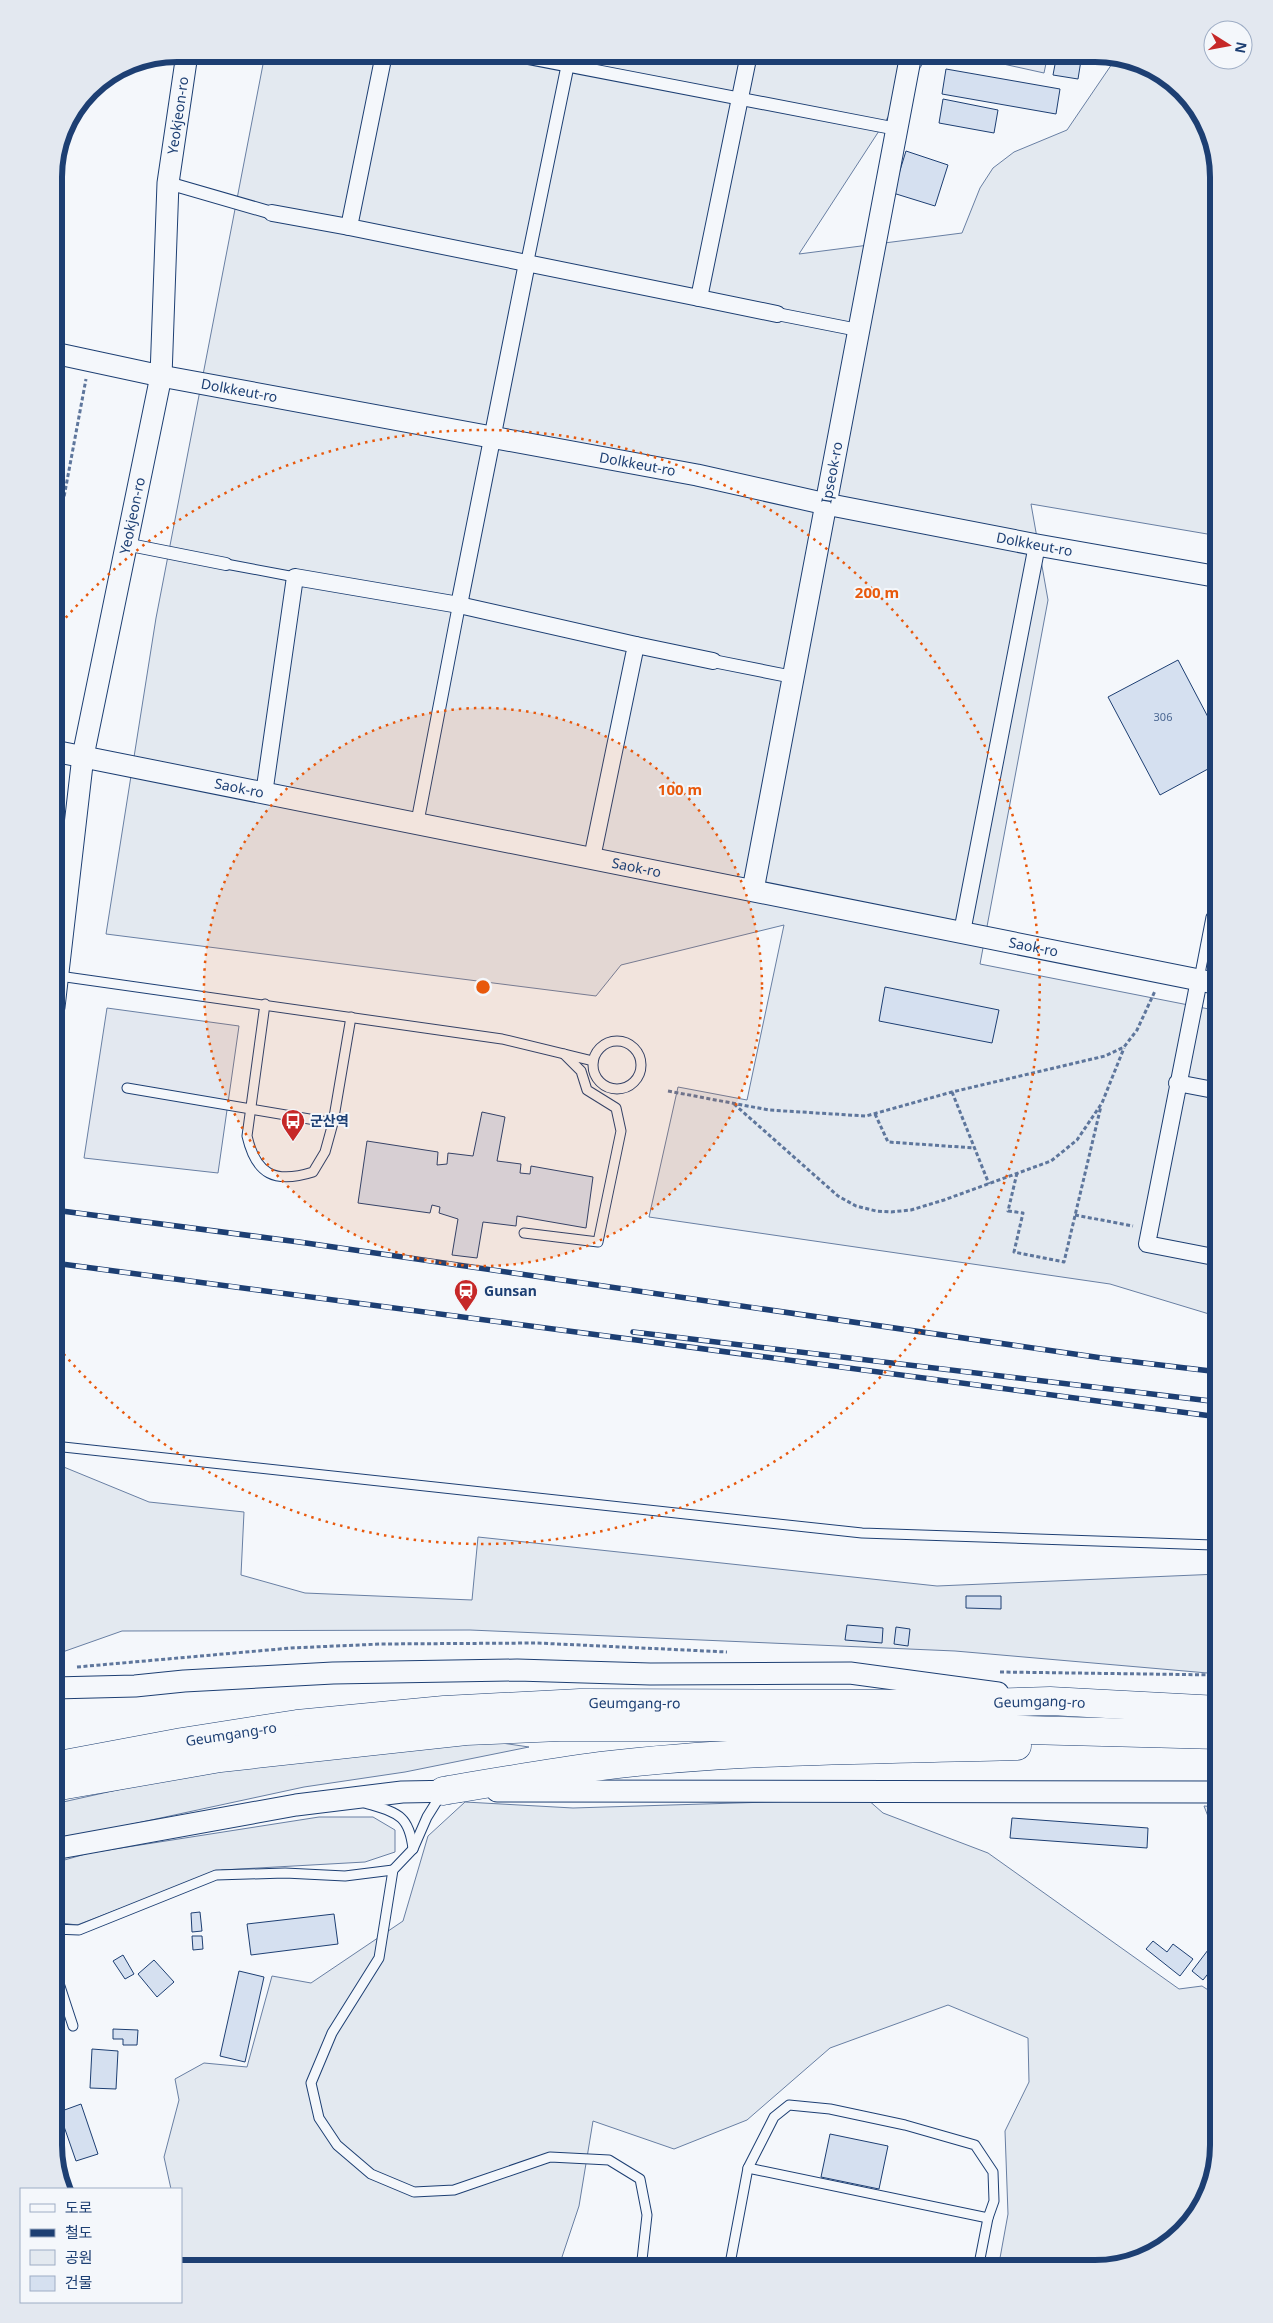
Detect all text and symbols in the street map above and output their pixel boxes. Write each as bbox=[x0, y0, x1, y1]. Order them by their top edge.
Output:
north arrow bbox=[1203, 20, 1253, 70]
text: N bbox=[1231, 40, 1252, 55]
street label: Yeokjeon-ro bbox=[162, 75, 193, 155]
street label: Dolkkeut-ro bbox=[200, 374, 279, 406]
street label: Ipseok-ro bbox=[816, 440, 847, 505]
street label: Dolkkeut-ro bbox=[598, 447, 677, 480]
street label: Yeokjeon-ro bbox=[115, 475, 149, 556]
street label: Dolkkeut-ro bbox=[995, 527, 1074, 560]
text: 200 m bbox=[855, 582, 899, 602]
house number: 306 bbox=[1154, 709, 1172, 724]
street label: Saok-ro bbox=[213, 773, 266, 802]
text: 100 m bbox=[658, 779, 702, 799]
street label: Saok-ro bbox=[610, 853, 663, 881]
street label: Saok-ro bbox=[1007, 932, 1060, 961]
centre of rings bbox=[474, 978, 492, 996]
bus stop icon: 군산역 bbox=[280, 1108, 306, 1142]
place label: 군산역 bbox=[310, 1111, 349, 1130]
station icon: Gunsan bbox=[453, 1278, 479, 1312]
place label: Gunsan bbox=[484, 1281, 537, 1300]
street label: Geumgang-ro bbox=[993, 1691, 1086, 1712]
street label: Geumgang-ro bbox=[588, 1693, 681, 1712]
street label: Geumgang-ro bbox=[184, 1717, 278, 1750]
legend bbox=[20, 2188, 182, 2303]
text: 도로 bbox=[65, 2197, 93, 2217]
text: 철도 bbox=[65, 2222, 93, 2242]
text: 공원 bbox=[65, 2247, 93, 2267]
text: 건물 bbox=[65, 2272, 93, 2292]

